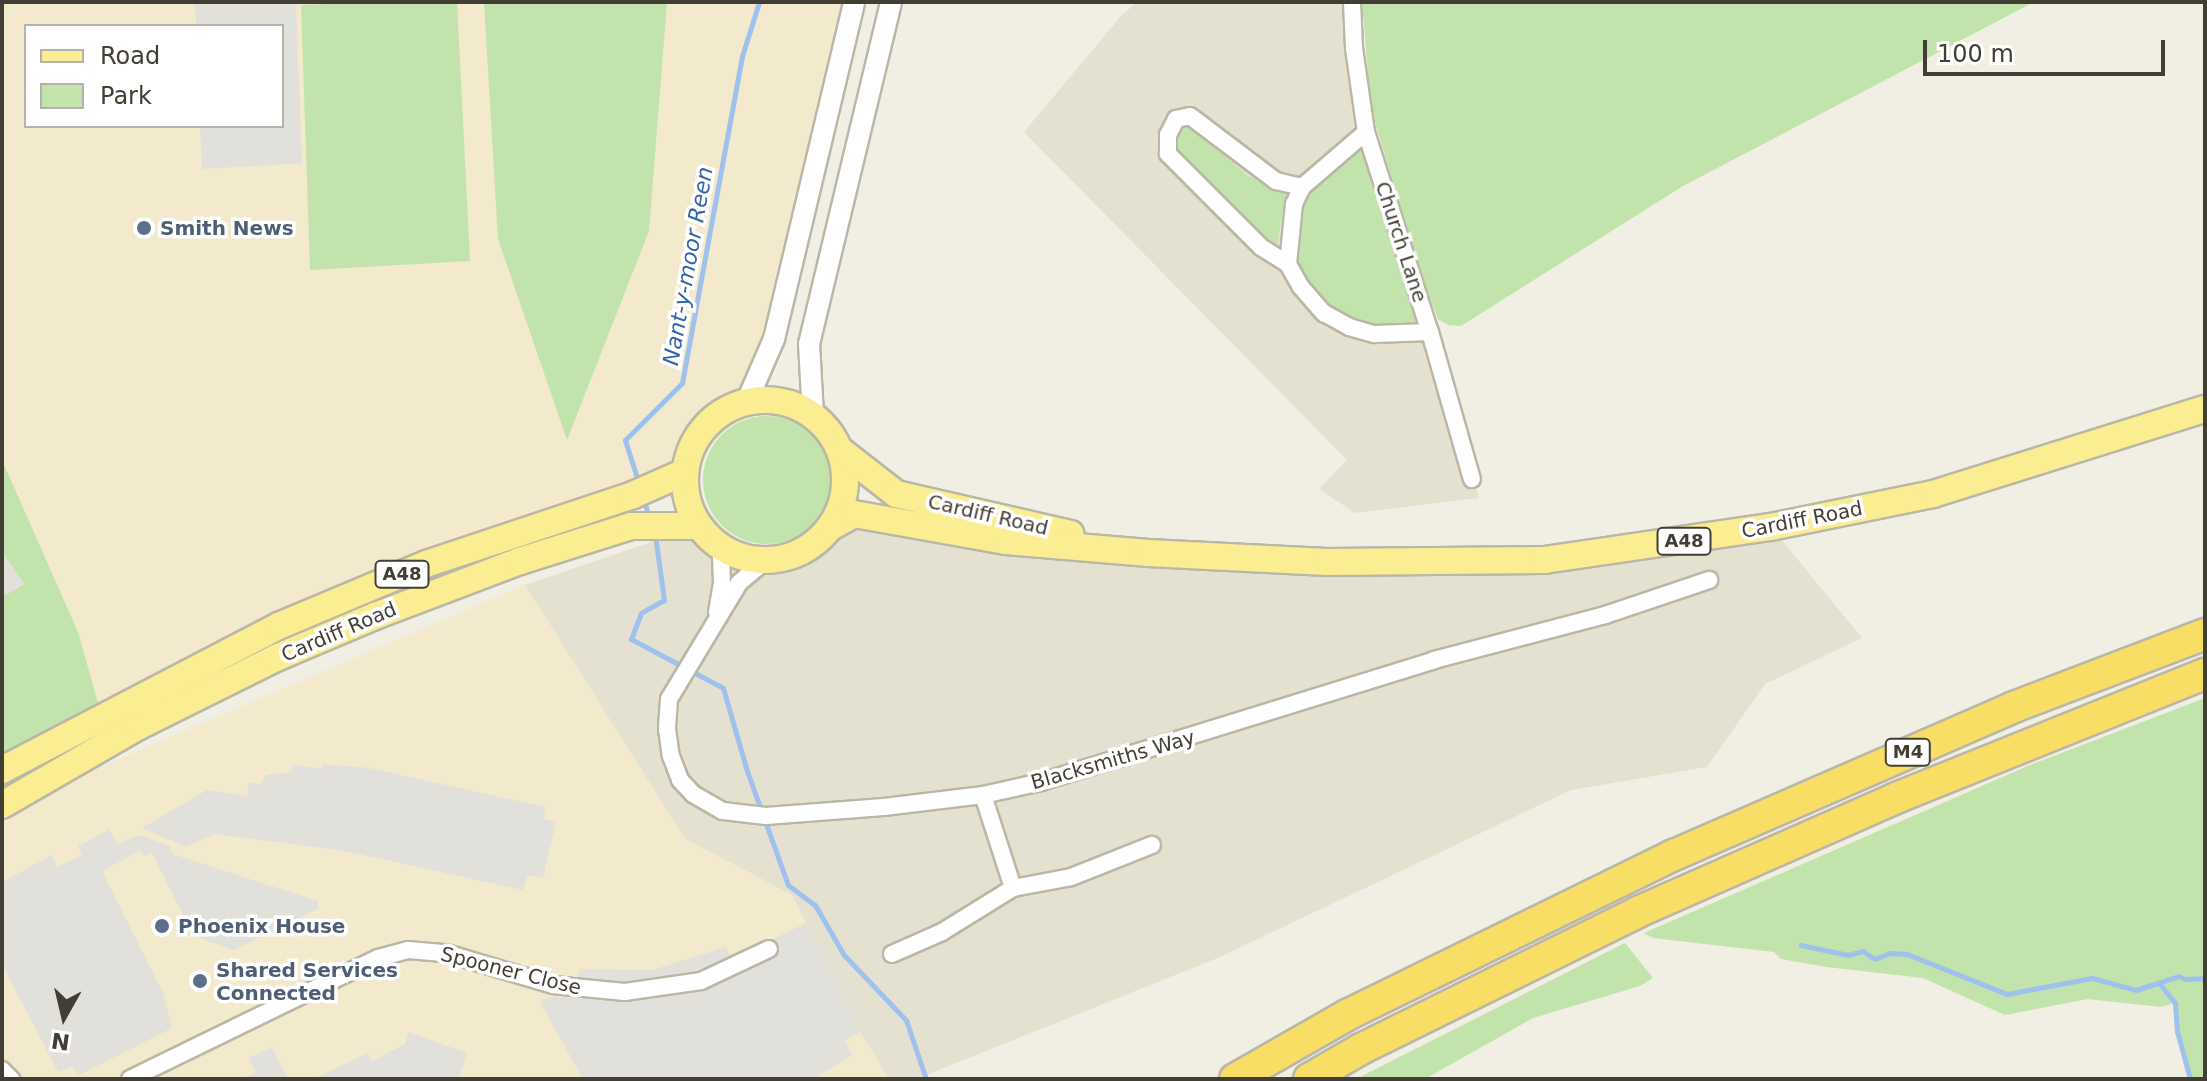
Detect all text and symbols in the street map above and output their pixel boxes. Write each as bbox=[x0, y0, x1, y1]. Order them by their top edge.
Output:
legend bbox=[24, 24, 284, 128]
scale bar bbox=[1927, 24, 2169, 74]
text: 100 m bbox=[1937, 40, 2014, 68]
text: Road bbox=[100, 42, 160, 70]
text: Park bbox=[100, 82, 152, 110]
water label: Nant-y-moor Reen bbox=[658, 165, 718, 367]
street label: Church Lane bbox=[1370, 179, 1432, 305]
place label: Smith News bbox=[160, 216, 294, 240]
marker: Smith News bbox=[135, 219, 153, 237]
street label: Cardiff Road bbox=[926, 490, 1050, 540]
street label: Cardiff Road bbox=[1740, 497, 1864, 543]
road number: A48 bbox=[1656, 527, 1712, 555]
road number: A48 bbox=[374, 560, 430, 588]
street label: Cardiff Road bbox=[278, 597, 400, 667]
street label: Blacksmiths Way bbox=[1028, 725, 1198, 795]
road number: M4 bbox=[1884, 738, 1932, 766]
place label: Phoenix House bbox=[178, 914, 345, 938]
marker: Phoenix House bbox=[153, 917, 171, 935]
street label: Spooner Close bbox=[438, 942, 584, 1000]
place label: Shared Services Connected bbox=[216, 958, 398, 1005]
marker: Shared Services Connected bbox=[191, 972, 209, 990]
north arrow bbox=[24, 977, 104, 1057]
text: N bbox=[50, 1028, 71, 1055]

